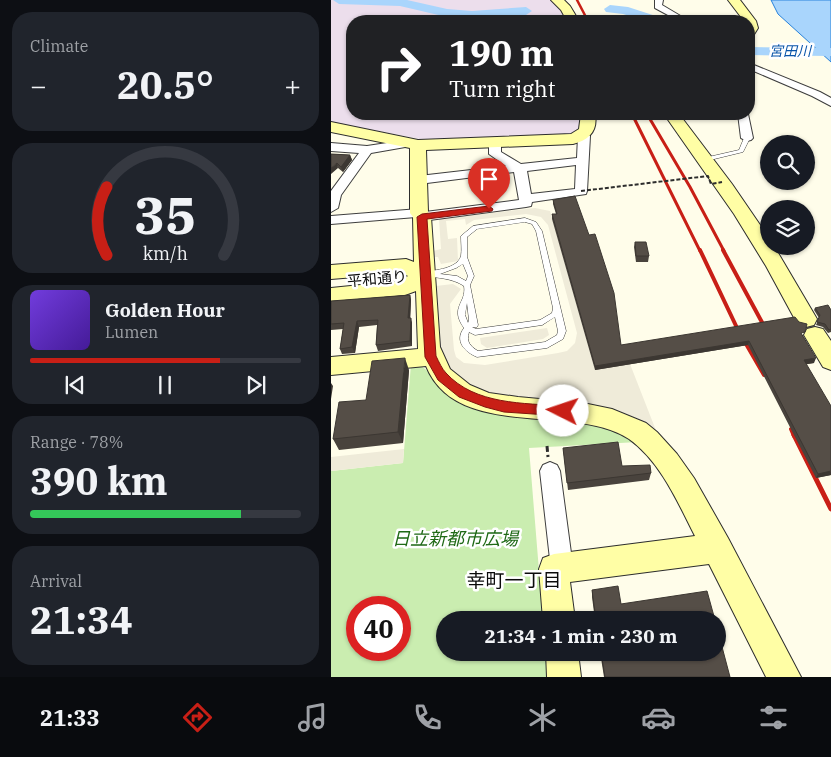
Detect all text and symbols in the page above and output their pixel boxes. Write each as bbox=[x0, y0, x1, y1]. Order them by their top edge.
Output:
text: 190 m bbox=[449, 30, 554, 76]
icon: right bbox=[366, 35, 431, 100]
text: Climate bbox=[30, 36, 88, 56]
water label: 宮田川 bbox=[769, 42, 813, 60]
text: 20.5° bbox=[117, 60, 214, 109]
text: − bbox=[30, 67, 47, 104]
text: + bbox=[284, 67, 301, 104]
text: Turn right bbox=[449, 74, 556, 103]
map controls bbox=[760, 135, 815, 255]
button: search bbox=[760, 135, 815, 190]
pin bbox=[468, 158, 510, 209]
icon: arrive bbox=[475, 165, 503, 193]
text: 35 bbox=[134, 181, 197, 248]
button: layers bbox=[760, 200, 815, 255]
text: km/h bbox=[143, 242, 188, 265]
street label: 平和通り bbox=[346, 266, 408, 291]
text: Golden Hour bbox=[105, 298, 225, 322]
text: Lumen bbox=[105, 322, 158, 342]
icon: previous bbox=[61, 371, 89, 399]
icon: pause bbox=[151, 371, 179, 399]
icon: next bbox=[242, 371, 270, 399]
position arrow bbox=[536, 384, 588, 436]
text: Range · 78% bbox=[30, 432, 123, 452]
text: 390 km bbox=[30, 456, 168, 505]
park label: 日立新都市広場 bbox=[392, 527, 520, 550]
district label: 幸町一丁目 bbox=[466, 568, 562, 592]
text: Arrival bbox=[30, 571, 82, 591]
text: 21:34 bbox=[30, 595, 133, 644]
speed limit sign: 40 bbox=[346, 596, 411, 661]
text: 21:34 · 1 min · 230 m bbox=[485, 624, 677, 648]
icon: directions bbox=[180, 700, 215, 735]
icon: music bbox=[295, 700, 330, 735]
icon: phone bbox=[410, 700, 445, 735]
icon: climate bbox=[525, 700, 560, 735]
icon: car bbox=[641, 700, 676, 735]
icon: filters bbox=[756, 700, 791, 735]
text: 21:33 bbox=[40, 703, 100, 732]

